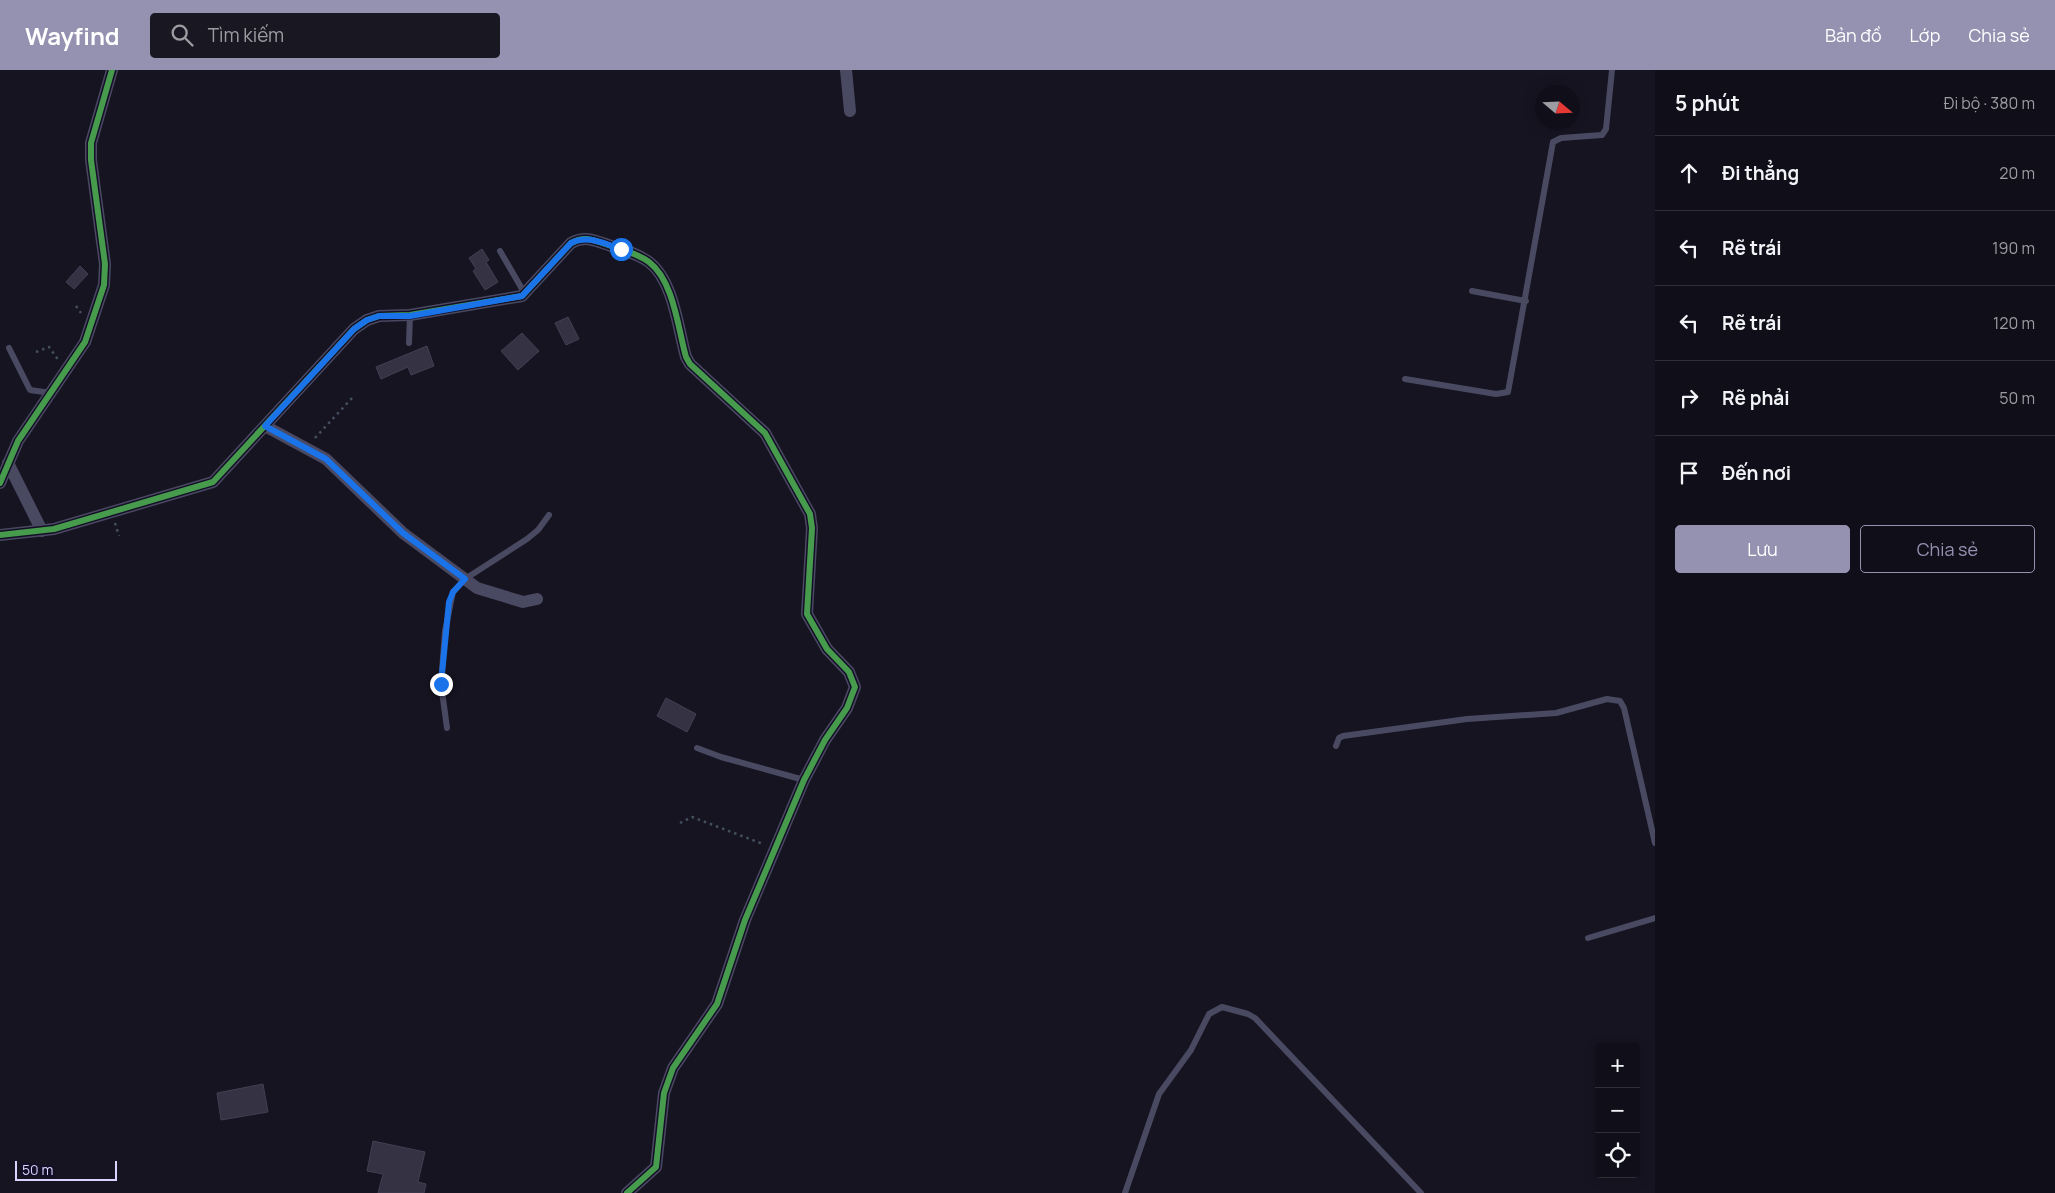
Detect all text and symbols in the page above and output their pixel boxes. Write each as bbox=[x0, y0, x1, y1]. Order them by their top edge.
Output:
search box bbox=[150, 13, 500, 58]
text: Wayfind bbox=[25, 19, 120, 52]
icon: search bbox=[168, 21, 196, 49]
text: Tìm kiếm bbox=[208, 22, 284, 48]
text: Bản đồ bbox=[1825, 23, 1882, 47]
text: Lớp bbox=[1910, 23, 1940, 47]
text: Chia sẻ bbox=[1968, 23, 2030, 47]
north arrow bbox=[1535, 85, 1580, 130]
text: 5 phút bbox=[1675, 89, 1740, 117]
text: Đi bộ · 380 m bbox=[1944, 92, 2035, 114]
icon: ahead bbox=[1675, 159, 1703, 187]
text: Đi thẳng bbox=[1722, 160, 1799, 186]
text: 20 m bbox=[1999, 162, 2035, 184]
icon: left bbox=[1675, 234, 1703, 262]
text: Rẽ trái bbox=[1722, 235, 1782, 261]
text: 190 m bbox=[1992, 237, 2035, 259]
route start bbox=[610, 238, 633, 261]
icon: left bbox=[1675, 309, 1703, 337]
text: Rẽ trái bbox=[1722, 310, 1782, 336]
text: 120 m bbox=[1993, 312, 2035, 334]
icon: right bbox=[1675, 384, 1703, 412]
text: Rẽ phải bbox=[1722, 385, 1790, 411]
text: 50 m bbox=[1999, 387, 2035, 409]
icon: arrive bbox=[1675, 459, 1703, 487]
text: Đến nơi bbox=[1722, 460, 1791, 486]
button: Lưu bbox=[1675, 525, 1850, 573]
button: Chia sẻ bbox=[1860, 525, 2035, 573]
route end bbox=[430, 673, 453, 696]
map controls bbox=[1595, 1043, 1640, 1178]
button: + bbox=[1595, 1043, 1640, 1088]
button: − bbox=[1595, 1088, 1640, 1133]
button: locate bbox=[1595, 1133, 1640, 1178]
scale bar bbox=[15, 1158, 118, 1181]
text: 50 m bbox=[22, 1160, 53, 1179]

